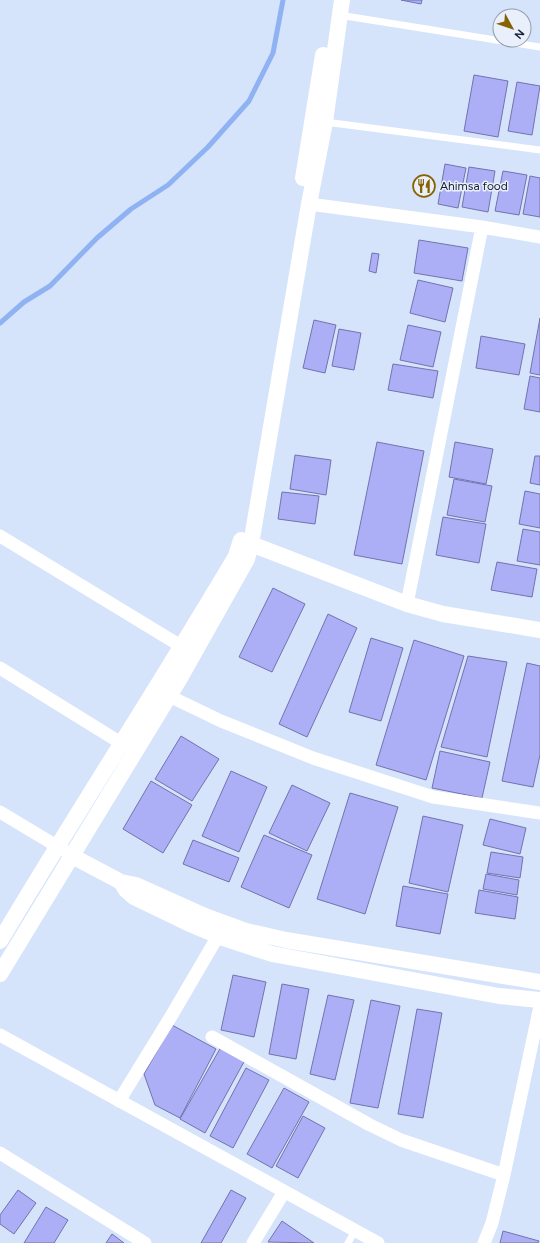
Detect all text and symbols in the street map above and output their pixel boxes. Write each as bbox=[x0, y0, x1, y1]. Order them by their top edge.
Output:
north arrow bbox=[492, 8, 532, 48]
text: N bbox=[512, 27, 527, 42]
restaurant icon: Ahimsa food bbox=[411, 173, 437, 199]
place label: Ahimsa food bbox=[440, 179, 508, 193]

